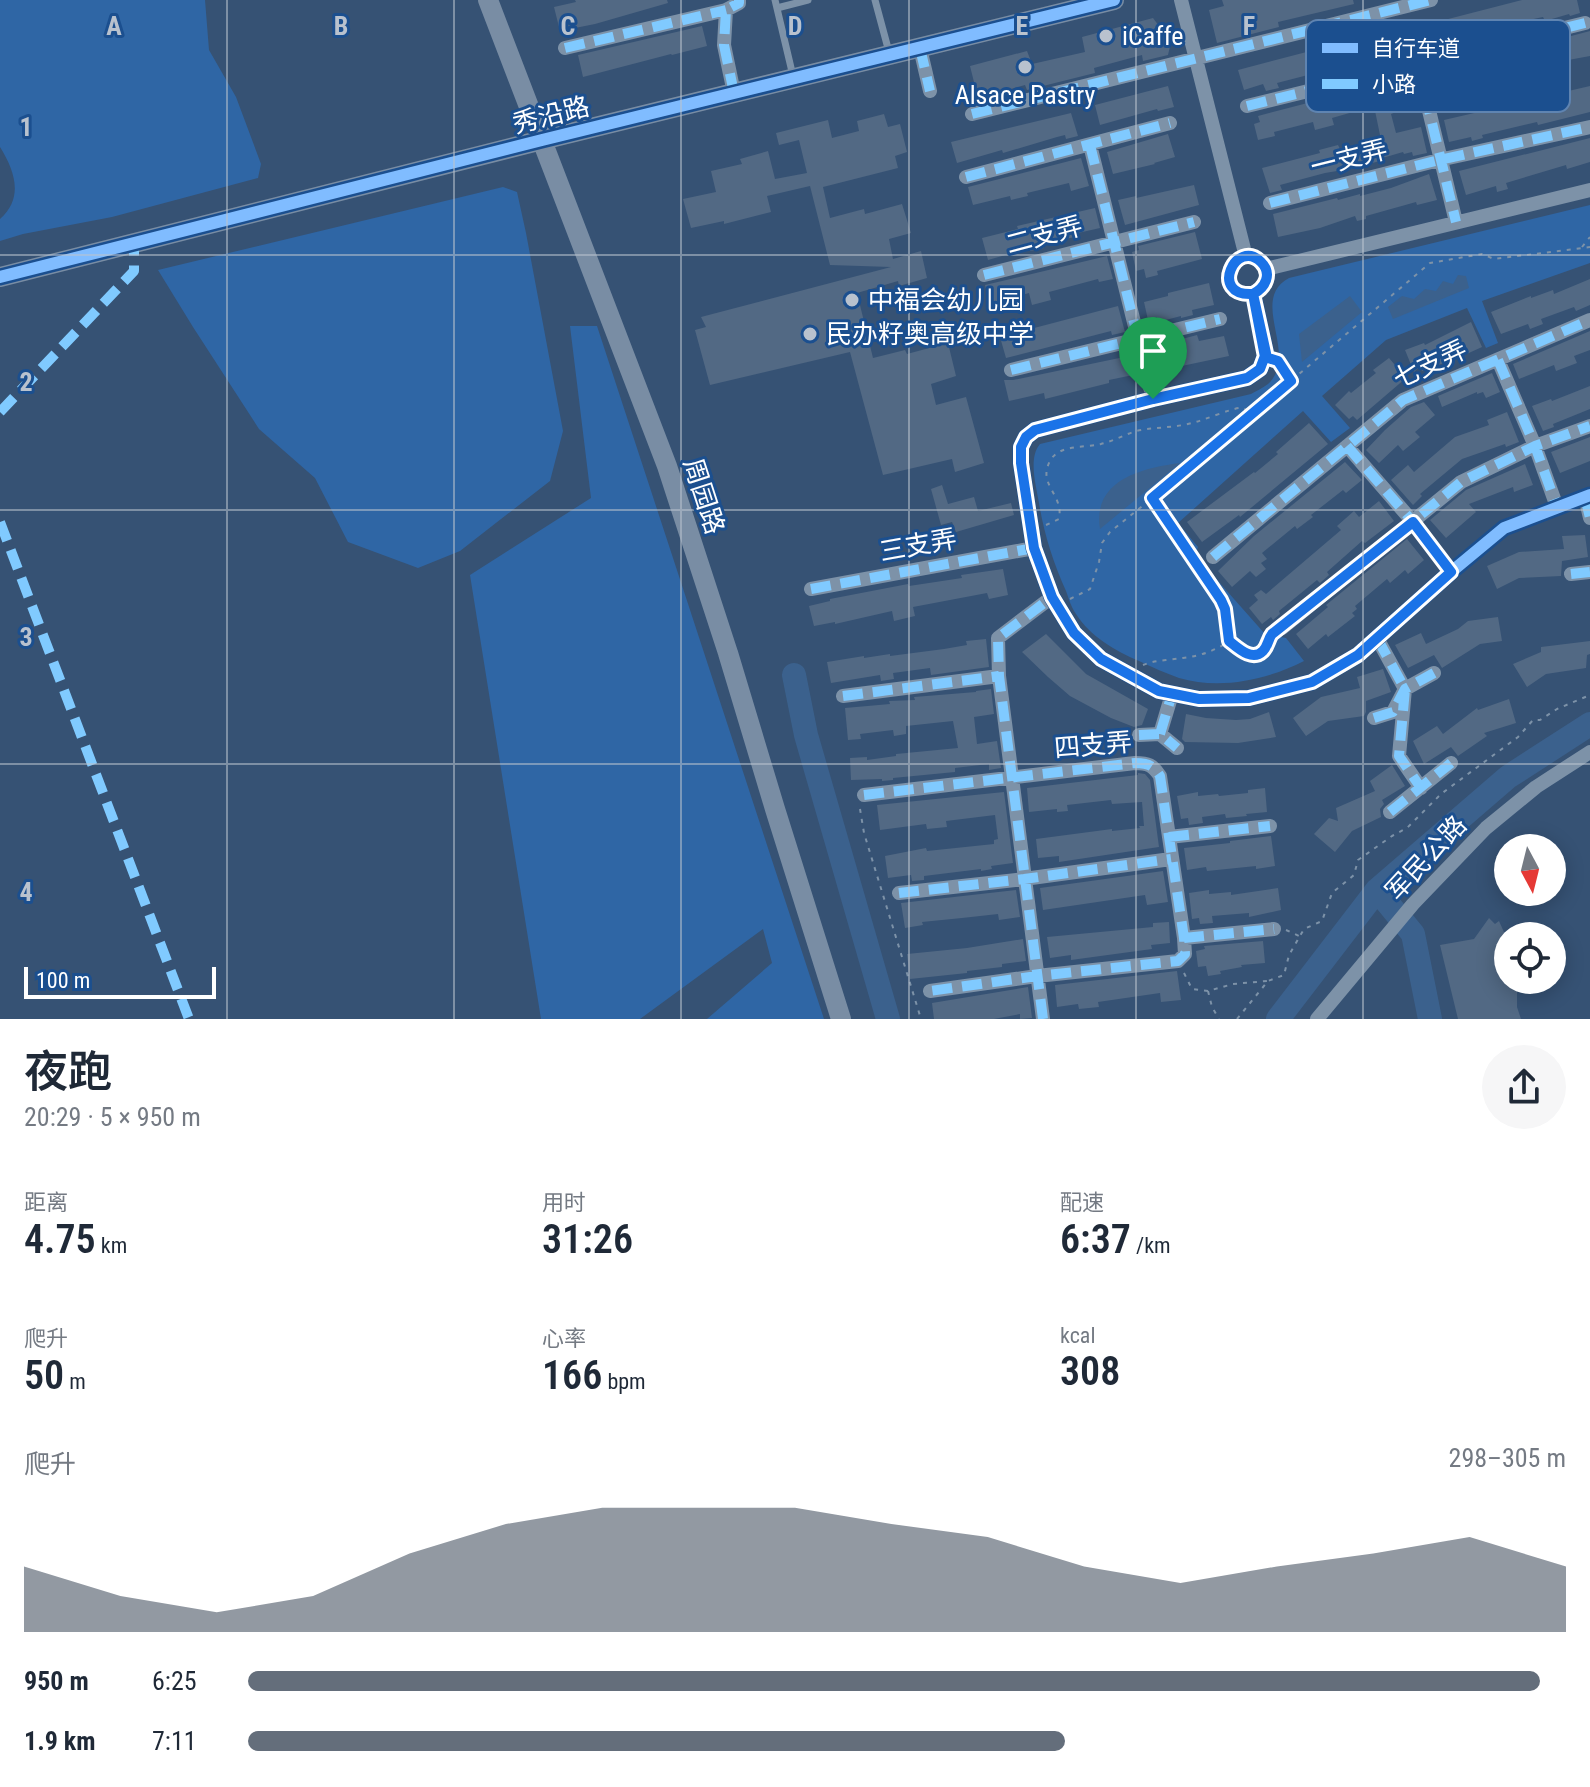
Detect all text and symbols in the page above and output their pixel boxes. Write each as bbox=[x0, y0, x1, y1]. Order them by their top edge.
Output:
text: A bbox=[106, 11, 122, 41]
text: B bbox=[334, 11, 348, 41]
text: C bbox=[561, 11, 576, 41]
text: D bbox=[788, 11, 802, 41]
text: E bbox=[1016, 11, 1029, 41]
text: F bbox=[1243, 11, 1255, 41]
legend bbox=[1306, 20, 1570, 112]
place label: iCaffe bbox=[1122, 21, 1184, 51]
marker: iCaffe bbox=[1097, 27, 1115, 45]
text: 自行车道 bbox=[1372, 36, 1460, 61]
marker: Alsace Pastry bbox=[1016, 58, 1034, 76]
text: 小路 bbox=[1372, 72, 1416, 97]
place label: Alsace Pastry bbox=[955, 80, 1096, 110]
street label: 秀沿路 bbox=[510, 91, 592, 139]
text: 1 bbox=[19, 112, 33, 142]
street label: 一支弄 bbox=[1308, 134, 1390, 182]
street label: 二支弄 bbox=[1002, 210, 1086, 260]
place label: 中福会幼儿园 bbox=[868, 285, 1024, 315]
marker: 中福会幼儿园 bbox=[843, 291, 861, 309]
pin bbox=[1119, 317, 1187, 399]
place label: 民办籽奥高级中学 bbox=[826, 319, 1034, 349]
marker: 民办籽奥高级中学 bbox=[801, 325, 819, 343]
icon: arrive bbox=[1131, 329, 1175, 373]
street label: 七支弄 bbox=[1388, 334, 1472, 394]
text: 2 bbox=[19, 367, 33, 397]
street label: 周园路 bbox=[678, 454, 730, 538]
street label: 三支弄 bbox=[877, 523, 959, 567]
text: 3 bbox=[19, 622, 33, 652]
street label: 四支弄 bbox=[1053, 727, 1133, 763]
street label: 军民公路 bbox=[1380, 810, 1472, 906]
north arrow bbox=[1494, 834, 1566, 906]
map controls bbox=[1494, 834, 1566, 994]
text: 4 bbox=[19, 877, 33, 907]
button: locate bbox=[1494, 922, 1566, 994]
scale bar bbox=[24, 963, 216, 999]
text: 100 m bbox=[36, 968, 90, 993]
button: share bbox=[1482, 1045, 1566, 1129]
text: 夜跑 bbox=[24, 1046, 112, 1098]
text: 20:29 · 5 × 950 m bbox=[24, 1102, 201, 1132]
text: 距离 bbox=[24, 1190, 68, 1215]
text: 用时 bbox=[542, 1190, 586, 1215]
text: 配速 bbox=[1060, 1190, 1104, 1215]
text: 4.75 bbox=[24, 1216, 96, 1263]
text: 31:26 bbox=[542, 1216, 633, 1263]
text: 6:37 bbox=[1060, 1216, 1131, 1263]
text: km bbox=[96, 1233, 127, 1258]
text: /km bbox=[1131, 1233, 1171, 1258]
text: kcal bbox=[1060, 1323, 1095, 1348]
text: 爬升 bbox=[24, 1326, 68, 1351]
text: 心率 bbox=[542, 1326, 586, 1351]
text: 308 bbox=[1060, 1348, 1120, 1395]
text: 50 bbox=[24, 1352, 64, 1399]
text: 166 bbox=[542, 1352, 602, 1399]
text: m bbox=[64, 1369, 86, 1394]
text: bpm bbox=[602, 1369, 646, 1394]
text: 298–305 m bbox=[1449, 1443, 1566, 1473]
text: 爬升 bbox=[24, 1449, 76, 1479]
text: 950 m bbox=[24, 1666, 89, 1696]
text: 6:25 bbox=[152, 1666, 197, 1696]
text: 1.9 km bbox=[24, 1726, 96, 1756]
text: 7:11 bbox=[152, 1726, 197, 1756]

